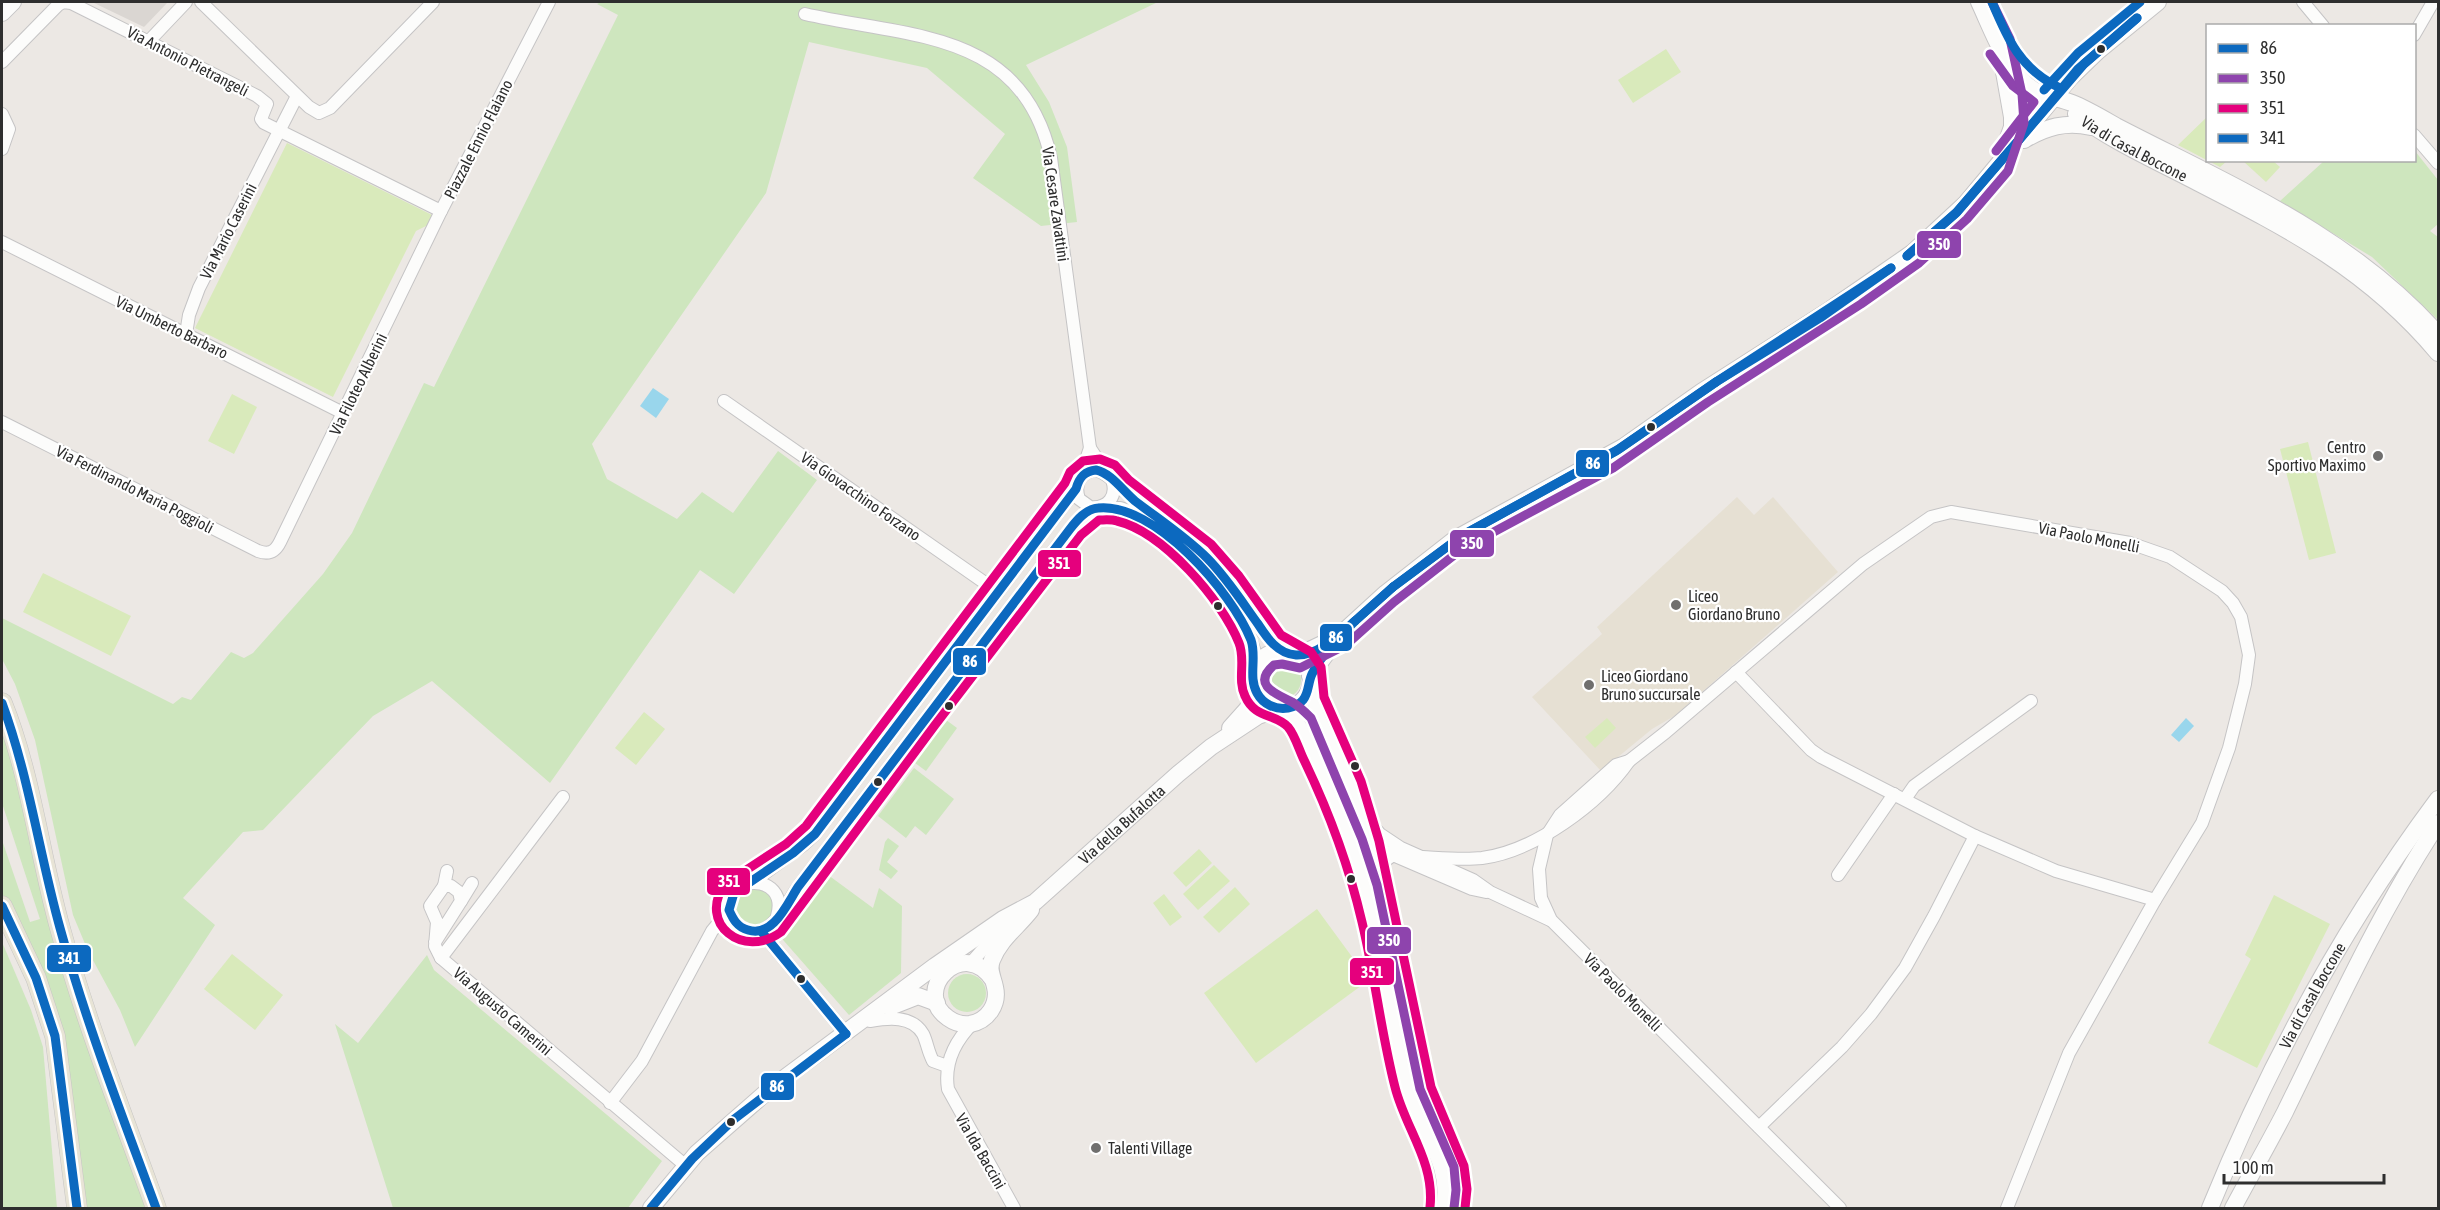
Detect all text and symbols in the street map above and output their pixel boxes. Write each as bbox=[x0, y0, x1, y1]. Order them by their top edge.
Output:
street label: Via Antonio Pietrangeli bbox=[124, 22, 252, 100]
legend bbox=[2206, 24, 2416, 162]
text: 86 bbox=[2260, 37, 2277, 58]
unlabelled marker bbox=[2095, 43, 2107, 55]
text: 350 bbox=[2260, 67, 2285, 88]
street label: Piazzale Ennio Flaiano bbox=[440, 76, 516, 202]
text: 351 bbox=[2260, 97, 2285, 118]
street label: Via di Casal Boccone bbox=[2078, 112, 2191, 185]
text: 341 bbox=[2260, 127, 2285, 148]
street label: Via Cesare Zavattini bbox=[1039, 145, 1073, 263]
street label: Via Mario Caserini bbox=[196, 180, 260, 282]
line badge: 350 bbox=[1916, 230, 1962, 259]
text: 350 bbox=[1928, 235, 1951, 253]
street label: Via Umberto Barbaro bbox=[113, 292, 231, 362]
street label: Via Filoteo Alberini bbox=[326, 330, 390, 438]
unlabelled marker bbox=[1645, 421, 1657, 433]
place label: Centro Sportivo Maximo bbox=[2268, 438, 2366, 475]
street label: Via Ferdinando Maria Poggioli bbox=[53, 441, 217, 538]
street label: Via Giovacchino Forzano bbox=[798, 448, 924, 544]
line badge: 86 bbox=[1575, 449, 1610, 478]
marker: Centro Sportivo Maximo bbox=[2371, 449, 2385, 463]
text: 86 bbox=[1585, 454, 1601, 472]
street label: Via Paolo Monelli bbox=[2037, 518, 2141, 556]
line badge: 350 bbox=[1449, 529, 1495, 558]
text: 350 bbox=[1461, 534, 1484, 552]
line badge: 351 bbox=[1037, 549, 1082, 578]
text: 351 bbox=[1048, 554, 1071, 572]
place label: Liceo Giordano Bruno bbox=[1688, 587, 1780, 623]
marker: Liceo Giordano Bruno bbox=[1669, 598, 1683, 612]
unlabelled marker bbox=[1212, 600, 1224, 612]
line badge: 86 bbox=[1319, 623, 1353, 652]
text: 86 bbox=[1328, 628, 1344, 646]
line badge: 86 bbox=[952, 647, 987, 676]
text: 86 bbox=[962, 652, 978, 670]
place label: Liceo Giordano Bruno succursale bbox=[1601, 667, 1701, 703]
marker: Liceo Giordano Bruno succursale bbox=[1582, 678, 1596, 692]
unlabelled marker bbox=[943, 700, 955, 712]
unlabelled marker bbox=[1349, 760, 1361, 772]
unlabelled marker bbox=[872, 776, 884, 788]
street label: Via della Bufalotta bbox=[1075, 781, 1169, 868]
line badge: 351 bbox=[706, 867, 751, 896]
text: 351 bbox=[718, 872, 741, 890]
unlabelled marker bbox=[1345, 873, 1357, 885]
line badge: 350 bbox=[1366, 926, 1412, 955]
text: 350 bbox=[1378, 931, 1401, 949]
street label: Via di Casal Boccone bbox=[2276, 939, 2349, 1051]
line badge: 341 bbox=[46, 944, 92, 973]
text: 341 bbox=[58, 949, 81, 967]
street label: Via Paolo Monelli bbox=[1580, 949, 1666, 1035]
line badge: 351 bbox=[1349, 957, 1395, 986]
street label: Via Augusto Camerini bbox=[449, 963, 556, 1059]
text: 351 bbox=[1361, 963, 1384, 981]
unlabelled marker bbox=[795, 973, 807, 985]
line badge: 86 bbox=[760, 1072, 795, 1101]
text: 86 bbox=[769, 1077, 785, 1095]
street label: Via Ida Baccini bbox=[952, 1110, 1010, 1192]
unlabelled marker bbox=[725, 1116, 737, 1128]
place label: Talenti Village bbox=[1108, 1139, 1192, 1158]
marker: Talenti Village bbox=[1089, 1141, 1103, 1155]
scale bar bbox=[2224, 1147, 2384, 1185]
text: 100 m bbox=[2233, 1157, 2274, 1178]

